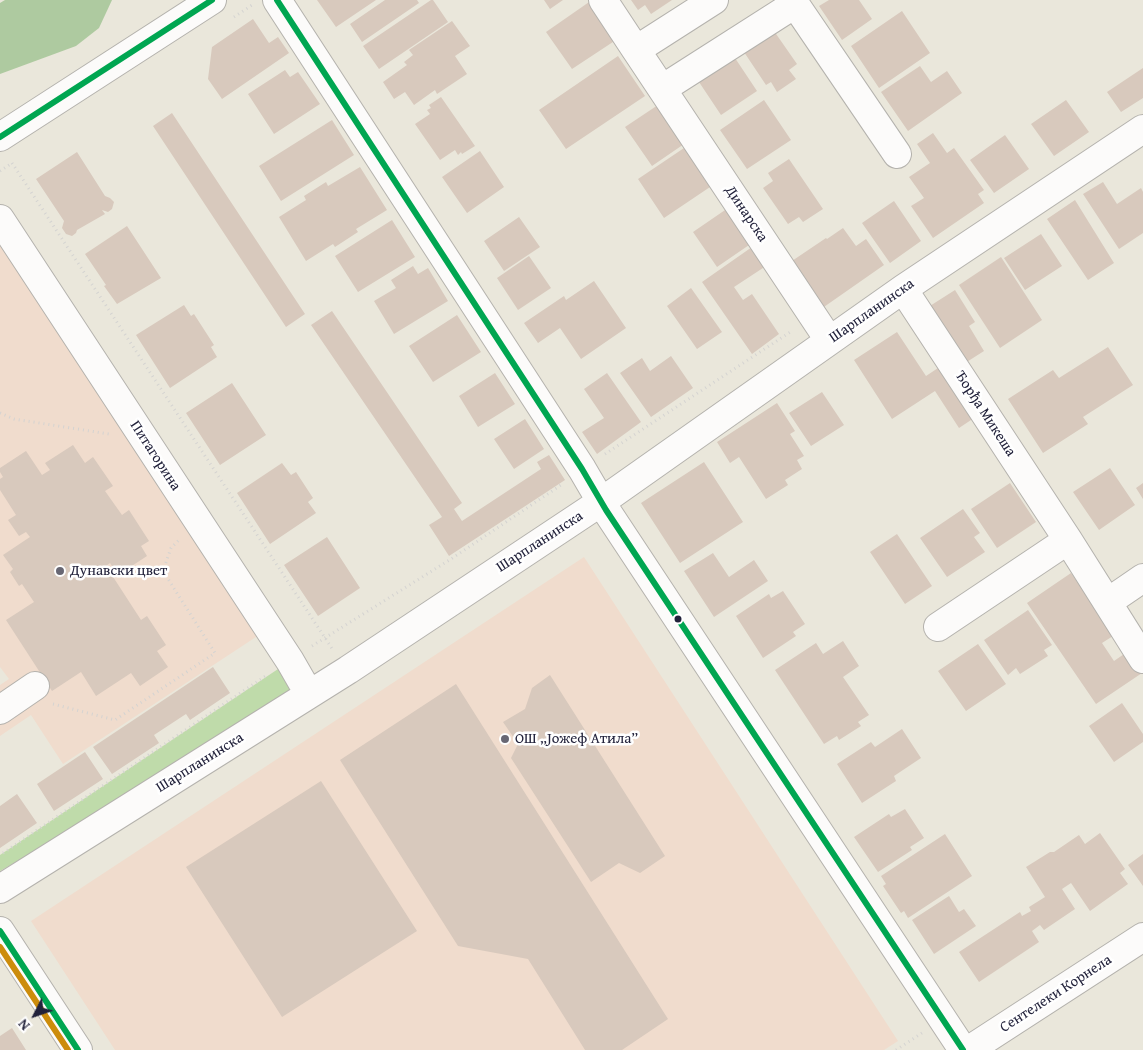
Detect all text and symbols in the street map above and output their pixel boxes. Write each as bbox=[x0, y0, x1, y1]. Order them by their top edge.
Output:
street label: Динарска bbox=[721, 182, 771, 246]
street label: Шарпланинска bbox=[826, 275, 918, 347]
street label: Ђорђа Микеша bbox=[951, 368, 1019, 460]
street label: Питагорина bbox=[126, 418, 184, 494]
street label: Шарпланинска bbox=[493, 507, 587, 577]
place label: Дунавски цвет bbox=[70, 562, 167, 580]
marker: Дунавски цвет bbox=[54, 565, 66, 577]
unlabelled marker bbox=[673, 614, 683, 624]
street label: Шарпланинска bbox=[153, 729, 247, 797]
place label: ОШ „Јожеф Атила” bbox=[515, 730, 638, 748]
marker: ОШ „Јожеф Атила” bbox=[499, 733, 511, 745]
street label: Сентелеки Корнела bbox=[997, 951, 1115, 1037]
north arrow bbox=[10, 990, 60, 1040]
text: N bbox=[13, 1015, 34, 1035]

